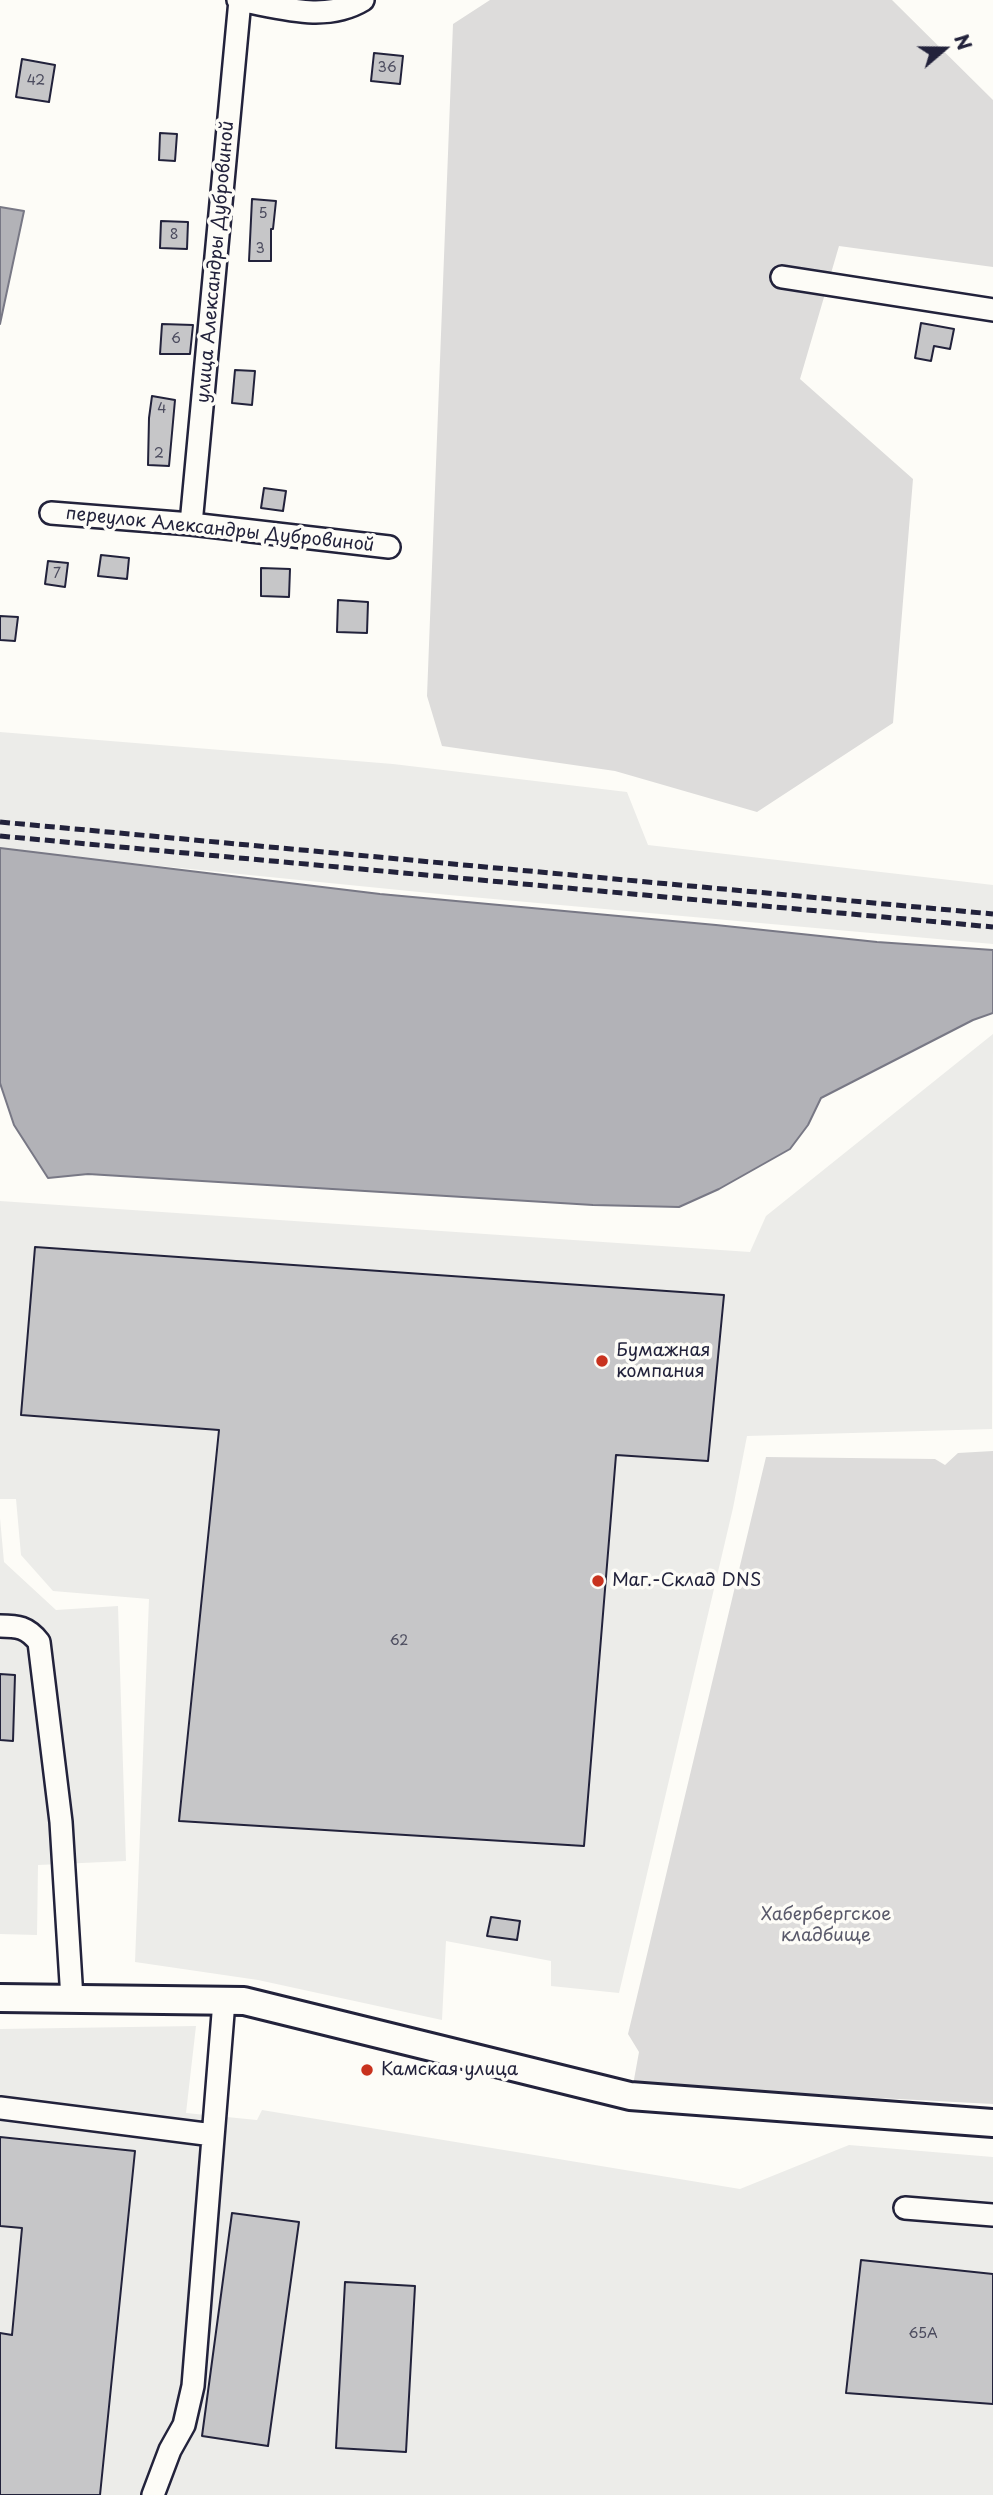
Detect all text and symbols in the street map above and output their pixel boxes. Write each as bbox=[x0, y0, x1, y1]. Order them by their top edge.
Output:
north arrow bbox=[909, 14, 979, 84]
text: N bbox=[948, 30, 979, 54]
house number: 36 bbox=[377, 60, 397, 76]
house number: 42 bbox=[27, 73, 45, 89]
street label: улица Александры Дубровиной bbox=[193, 120, 239, 404]
house number: 5 bbox=[258, 206, 268, 222]
house number: 8 bbox=[170, 227, 178, 243]
house number: 3 bbox=[255, 241, 265, 257]
house number: 6 bbox=[171, 331, 181, 347]
house number: 4 bbox=[157, 401, 167, 417]
house number: 2 bbox=[154, 446, 164, 462]
street label: переулок Александры Дубровиной bbox=[65, 503, 375, 557]
house number: 7 bbox=[53, 566, 61, 582]
place label: Бумажная компания bbox=[616, 1340, 710, 1382]
marker: Бумажная компания bbox=[594, 1353, 610, 1369]
place label: Маг.-Склад DNS bbox=[612, 1570, 761, 1592]
marker: Маг.-Склад DNS bbox=[590, 1573, 606, 1589]
house number: 62 bbox=[390, 1633, 408, 1649]
park label: Хабербергское кладбище bbox=[761, 1904, 891, 1946]
place label: Камская улица bbox=[381, 2059, 518, 2081]
marker: Камская улица bbox=[359, 2062, 375, 2078]
house number: 65А bbox=[908, 2326, 938, 2342]

